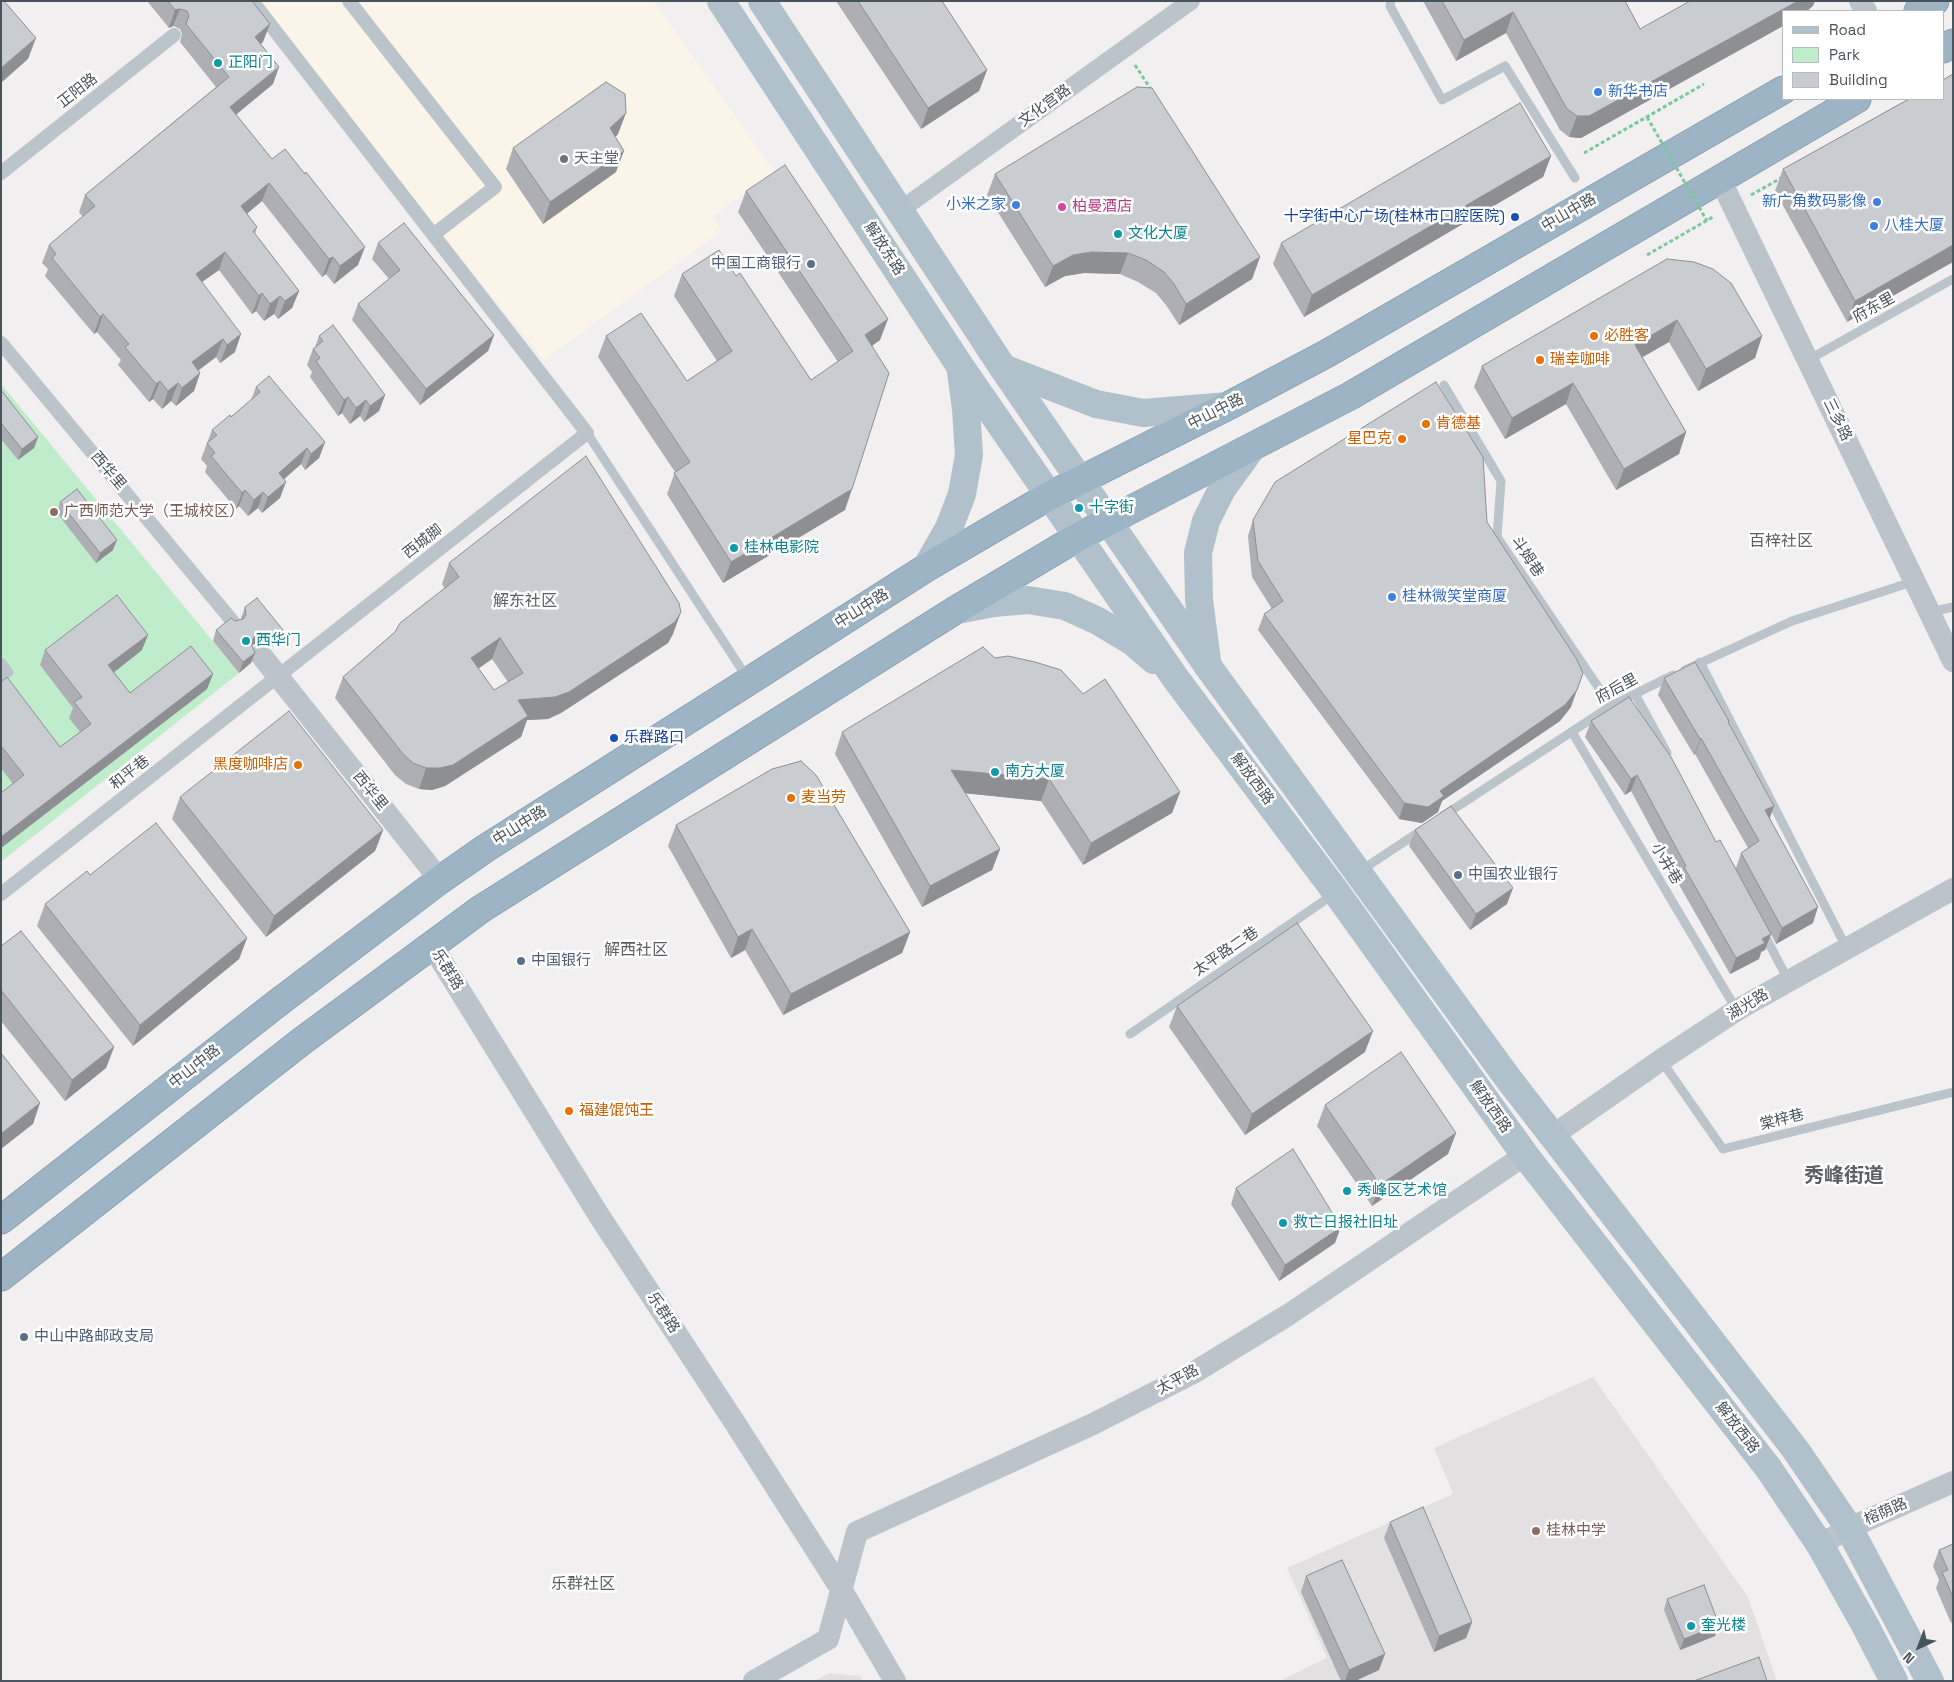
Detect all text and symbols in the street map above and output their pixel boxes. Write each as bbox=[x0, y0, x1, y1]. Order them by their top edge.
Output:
legend bbox=[1782, 10, 1944, 100]
text: Road bbox=[1829, 20, 1866, 39]
text: Park bbox=[1829, 45, 1860, 64]
place label: 正阳门 bbox=[228, 54, 273, 72]
marker: 正阳门 bbox=[212, 57, 224, 69]
street label: 正阳路 bbox=[55, 70, 101, 112]
text: Building bbox=[1829, 70, 1888, 89]
street label: 文化宫路 bbox=[1015, 81, 1075, 131]
place label: 新华书店 bbox=[1608, 83, 1668, 101]
marker: 新华书店 bbox=[1592, 86, 1604, 98]
place label: 天主堂 bbox=[574, 150, 619, 168]
marker: 天主堂 bbox=[558, 153, 570, 165]
street label: 中山中路 bbox=[1539, 190, 1599, 236]
place label: 新广角数码影像 bbox=[1762, 193, 1867, 211]
place label: 小米之家 bbox=[946, 196, 1006, 214]
marker: 新广角数码影像 bbox=[1871, 196, 1883, 208]
place label: 柏曼酒店 bbox=[1072, 198, 1132, 216]
marker: 小米之家 bbox=[1010, 199, 1022, 211]
marker: 柏曼酒店 bbox=[1056, 201, 1068, 213]
place label: 十字街中心广场(桂林市口腔医院) bbox=[1284, 208, 1505, 226]
marker: 十字街中心广场(桂林市口腔医院) bbox=[1509, 211, 1521, 223]
place label: 八桂大厦 bbox=[1884, 217, 1944, 235]
street label: 解放东路 bbox=[860, 219, 908, 279]
marker: 八桂大厦 bbox=[1868, 220, 1880, 232]
place label: 文化大厦 bbox=[1128, 225, 1188, 243]
marker: 文化大厦 bbox=[1112, 228, 1124, 240]
place label: 中国工商银行 bbox=[711, 255, 801, 273]
marker: 中国工商银行 bbox=[805, 258, 817, 270]
street label: 府东里 bbox=[1850, 289, 1898, 327]
place label: 必胜客 bbox=[1604, 327, 1649, 345]
marker: 必胜客 bbox=[1588, 330, 1600, 342]
place label: 瑞幸咖啡 bbox=[1550, 351, 1610, 369]
marker: 瑞幸咖啡 bbox=[1534, 354, 1546, 366]
street label: 中山中路 bbox=[1185, 390, 1247, 434]
street label: 三多路 bbox=[1819, 396, 1855, 444]
place label: 肯德基 bbox=[1436, 415, 1481, 433]
marker: 肯德基 bbox=[1420, 418, 1432, 430]
place label: 星巴克 bbox=[1347, 430, 1392, 448]
marker: 星巴克 bbox=[1396, 433, 1408, 445]
street label: 西华里 bbox=[87, 448, 129, 494]
place label: 十字街 bbox=[1089, 499, 1134, 517]
marker: 十字街 bbox=[1073, 502, 1085, 514]
place label: 广西师范大学（王城校区） bbox=[64, 503, 244, 521]
marker: 广西师范大学（王城校区） bbox=[48, 506, 60, 518]
street label: 西城脚 bbox=[400, 521, 446, 563]
district label: 百梓社区 bbox=[1749, 532, 1813, 552]
street label: 斗姆巷 bbox=[1507, 533, 1547, 581]
place label: 桂林电影院 bbox=[744, 539, 819, 557]
marker: 桂林电影院 bbox=[728, 542, 740, 554]
street label: 中山中路 bbox=[832, 585, 892, 633]
place label: 桂林微笑堂商厦 bbox=[1402, 588, 1507, 606]
marker: 桂林微笑堂商厦 bbox=[1386, 591, 1398, 603]
district label: 解东社区 bbox=[493, 592, 557, 612]
place label: 西华门 bbox=[256, 632, 301, 650]
marker: 西华门 bbox=[240, 635, 252, 647]
street label: 府后里 bbox=[1593, 670, 1641, 708]
place label: 乐群路口 bbox=[624, 729, 684, 747]
marker: 乐群路口 bbox=[608, 732, 620, 744]
street label: 解放西路 bbox=[1227, 750, 1277, 808]
street label: 和平巷 bbox=[107, 752, 153, 794]
place label: 黑度咖啡店 bbox=[213, 756, 288, 774]
marker: 黑度咖啡店 bbox=[292, 759, 304, 771]
place label: 南方大厦 bbox=[1005, 763, 1065, 781]
marker: 南方大厦 bbox=[989, 766, 1001, 778]
street label: 西华里 bbox=[349, 768, 391, 814]
place label: 麦当劳 bbox=[801, 789, 846, 807]
marker: 麦当劳 bbox=[785, 792, 797, 804]
street label: 中山中路 bbox=[490, 802, 550, 850]
street label: 小井巷 bbox=[1647, 840, 1685, 888]
place label: 中国农业银行 bbox=[1468, 866, 1558, 884]
marker: 中国农业银行 bbox=[1452, 869, 1464, 881]
street label: 太平路二巷 bbox=[1190, 924, 1262, 980]
district label: 解西社区 bbox=[604, 941, 668, 961]
street label: 乐群路 bbox=[427, 946, 467, 994]
place label: 中国银行 bbox=[531, 952, 591, 970]
marker: 中国银行 bbox=[515, 955, 527, 967]
street label: 湖光路 bbox=[1724, 986, 1772, 1024]
street label: 中山中路 bbox=[166, 1041, 224, 1093]
street label: 解放西路 bbox=[1465, 1077, 1515, 1137]
place label: 福建馄饨王 bbox=[579, 1102, 654, 1120]
marker: 福建馄饨王 bbox=[563, 1105, 575, 1117]
street label: 棠梓巷 bbox=[1758, 1106, 1806, 1134]
district label: 秀峰街道 bbox=[1804, 1165, 1884, 1189]
place label: 秀峰区艺术馆 bbox=[1357, 1182, 1447, 1200]
marker: 秀峰区艺术馆 bbox=[1341, 1185, 1353, 1197]
place label: 救亡日报社旧址 bbox=[1293, 1214, 1398, 1232]
marker: 救亡日报社旧址 bbox=[1277, 1217, 1289, 1229]
street label: 乐群路 bbox=[643, 1289, 683, 1337]
place label: 中山中路邮政支局 bbox=[34, 1328, 154, 1346]
marker: 中山中路邮政支局 bbox=[18, 1331, 30, 1343]
street label: 太平路 bbox=[1154, 1361, 1202, 1399]
street label: 解放西路 bbox=[1711, 1399, 1763, 1457]
street label: 榕荫路 bbox=[1862, 1495, 1910, 1529]
place label: 桂林中学 bbox=[1546, 1522, 1606, 1540]
marker: 桂林中学 bbox=[1530, 1525, 1542, 1537]
district label: 乐群社区 bbox=[551, 1575, 615, 1595]
place label: 奎光楼 bbox=[1701, 1617, 1746, 1635]
marker: 奎光楼 bbox=[1685, 1620, 1697, 1632]
north arrow bbox=[1894, 1622, 1944, 1672]
text: N bbox=[1899, 1648, 1918, 1668]

